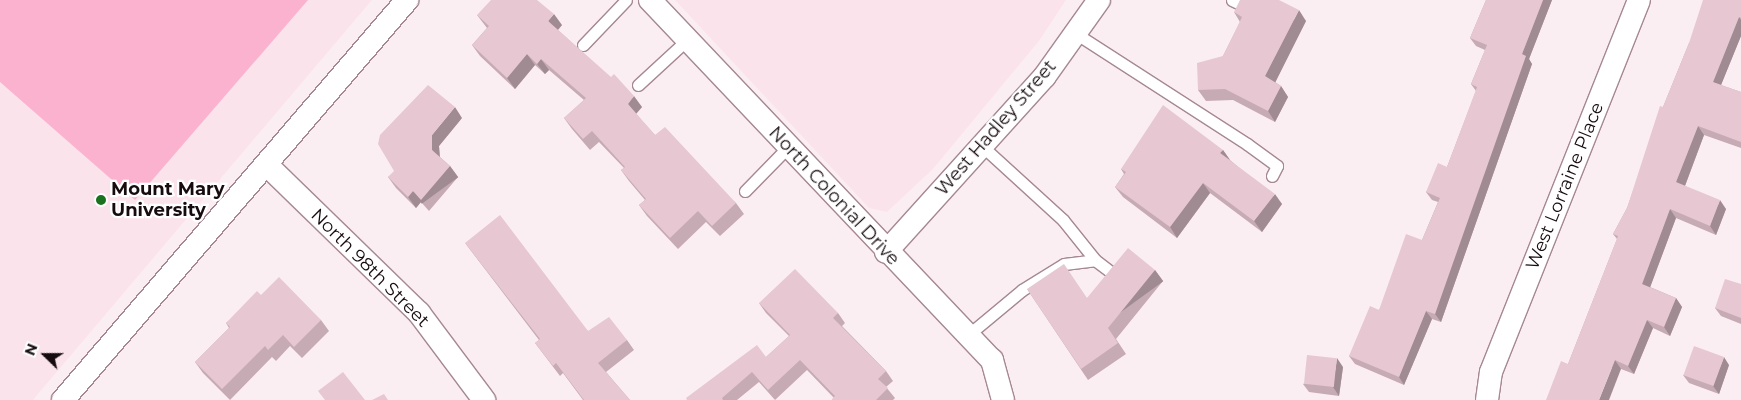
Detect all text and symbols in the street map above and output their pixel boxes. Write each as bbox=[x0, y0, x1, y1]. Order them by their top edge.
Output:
street label: West Hadley Street bbox=[931, 56, 1061, 200]
street label: West Lorraine Place bbox=[1522, 99, 1608, 273]
street label: North Colonial Drive bbox=[764, 122, 904, 270]
place label: Mount Mary University bbox=[111, 179, 225, 222]
marker: Mount Mary University bbox=[95, 194, 107, 206]
street label: North 98th Street bbox=[306, 204, 434, 332]
north arrow bbox=[20, 330, 70, 380]
text: N bbox=[21, 341, 42, 358]

